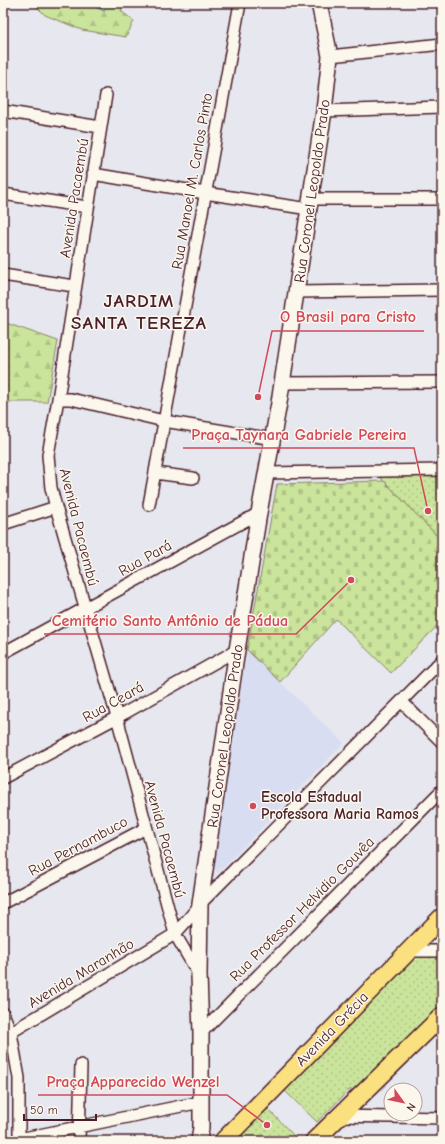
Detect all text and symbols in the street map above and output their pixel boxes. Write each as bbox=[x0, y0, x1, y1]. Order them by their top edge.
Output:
street label: Rua Manoel M. Carlos Pinto bbox=[168, 91, 216, 271]
street label: Rua Coronel Leopoldo Prado bbox=[290, 98, 334, 284]
street label: Avenida Pacaembú bbox=[56, 137, 92, 259]
district label: JARDIM SANTA TEREZA bbox=[71, 290, 207, 334]
callout: O Brasil para Cristo bbox=[272, 303, 424, 331]
text: O Brasil para Cristo bbox=[280, 308, 416, 326]
callout: Praça Taynara Gabriele Pereira bbox=[183, 420, 414, 448]
text: Praça Taynara Gabriele Pereira bbox=[191, 426, 407, 444]
street label: Avenida Pacaembú bbox=[56, 466, 102, 588]
street label: Rua Pará bbox=[115, 536, 175, 580]
callout: Cemitério Santo Antônio de Pádua bbox=[44, 606, 296, 634]
text: Cemitério Santo Antônio de Pádua bbox=[52, 612, 288, 630]
street label: Rua Coronel Leopoldo Prado bbox=[203, 643, 247, 829]
street label: Rua Ceará bbox=[79, 678, 147, 726]
street label: Avenida Pacaembú bbox=[141, 778, 189, 900]
place label: Escola Estadual Professora Maria Ramos bbox=[261, 788, 419, 823]
marker: Escola Estadual Professora Maria Ramos bbox=[248, 801, 258, 811]
street label: Rua Pernambuco bbox=[25, 812, 131, 880]
street label: Rua Professor Helvidio Gouvêa bbox=[226, 833, 378, 985]
street label: Avenida Maranhão bbox=[25, 934, 137, 1012]
street label: Avenida Grécia bbox=[292, 988, 372, 1070]
callout: Praça Apparecido Wenzel bbox=[38, 1067, 227, 1095]
text: Praça Apparecido Wenzel bbox=[47, 1073, 220, 1091]
north arrow bbox=[383, 1082, 423, 1122]
scale bar bbox=[24, 1096, 96, 1122]
text: N bbox=[404, 1101, 418, 1114]
text: 50 m bbox=[30, 1103, 58, 1117]

